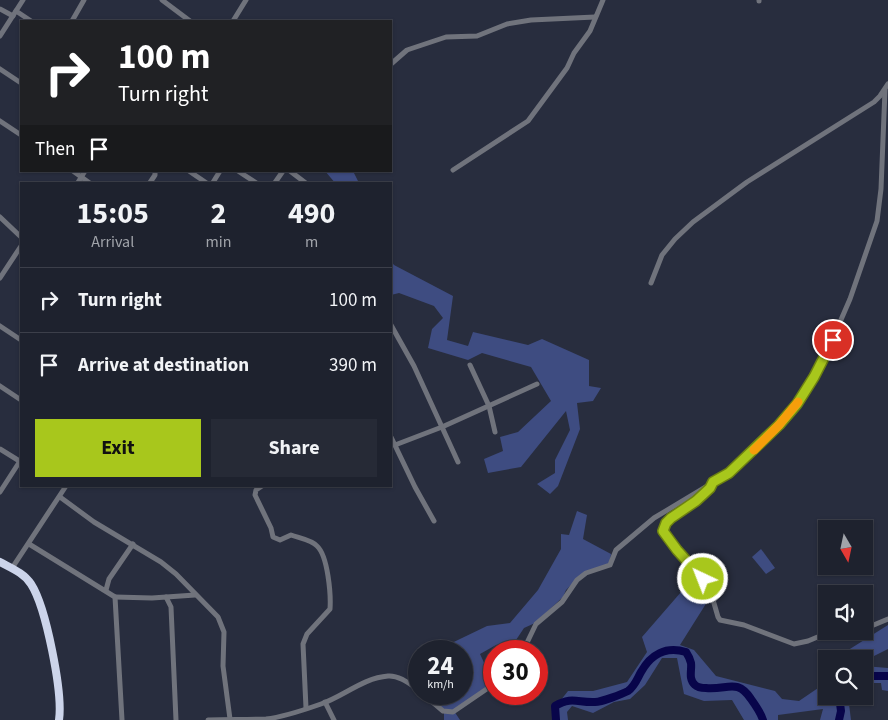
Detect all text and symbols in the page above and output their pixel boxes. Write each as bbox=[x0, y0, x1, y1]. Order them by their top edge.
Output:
text: 100 m bbox=[118, 32, 210, 82]
icon: right bbox=[35, 40, 100, 105]
text: Turn right bbox=[118, 78, 208, 110]
icon: arrive bbox=[85, 135, 113, 163]
text: Then bbox=[35, 136, 75, 163]
text: 15:05 bbox=[77, 192, 149, 235]
text: 2 bbox=[210, 192, 226, 235]
text: 490 bbox=[288, 192, 335, 235]
text: Arrival bbox=[91, 231, 134, 253]
text: min bbox=[205, 231, 231, 253]
text: m bbox=[305, 231, 318, 253]
icon: right bbox=[35, 286, 63, 314]
text: Turn right bbox=[78, 287, 162, 314]
text: 100 m bbox=[329, 287, 377, 314]
pin bbox=[812, 319, 854, 361]
icon: arrive bbox=[819, 326, 847, 354]
icon: arrive bbox=[35, 351, 63, 379]
text: Arrive at destination bbox=[78, 352, 249, 379]
text: 390 m bbox=[329, 352, 377, 379]
button: Exit bbox=[35, 419, 201, 477]
button: Share bbox=[211, 419, 377, 477]
north arrow bbox=[818, 520, 872, 575]
map controls bbox=[818, 520, 873, 705]
position arrow bbox=[676, 552, 728, 604]
button: sound bbox=[818, 585, 873, 640]
speed limit sign: 30 bbox=[483, 640, 548, 705]
text: 24 bbox=[427, 648, 454, 684]
button: search bbox=[818, 650, 873, 705]
text: km/h bbox=[427, 676, 454, 693]

